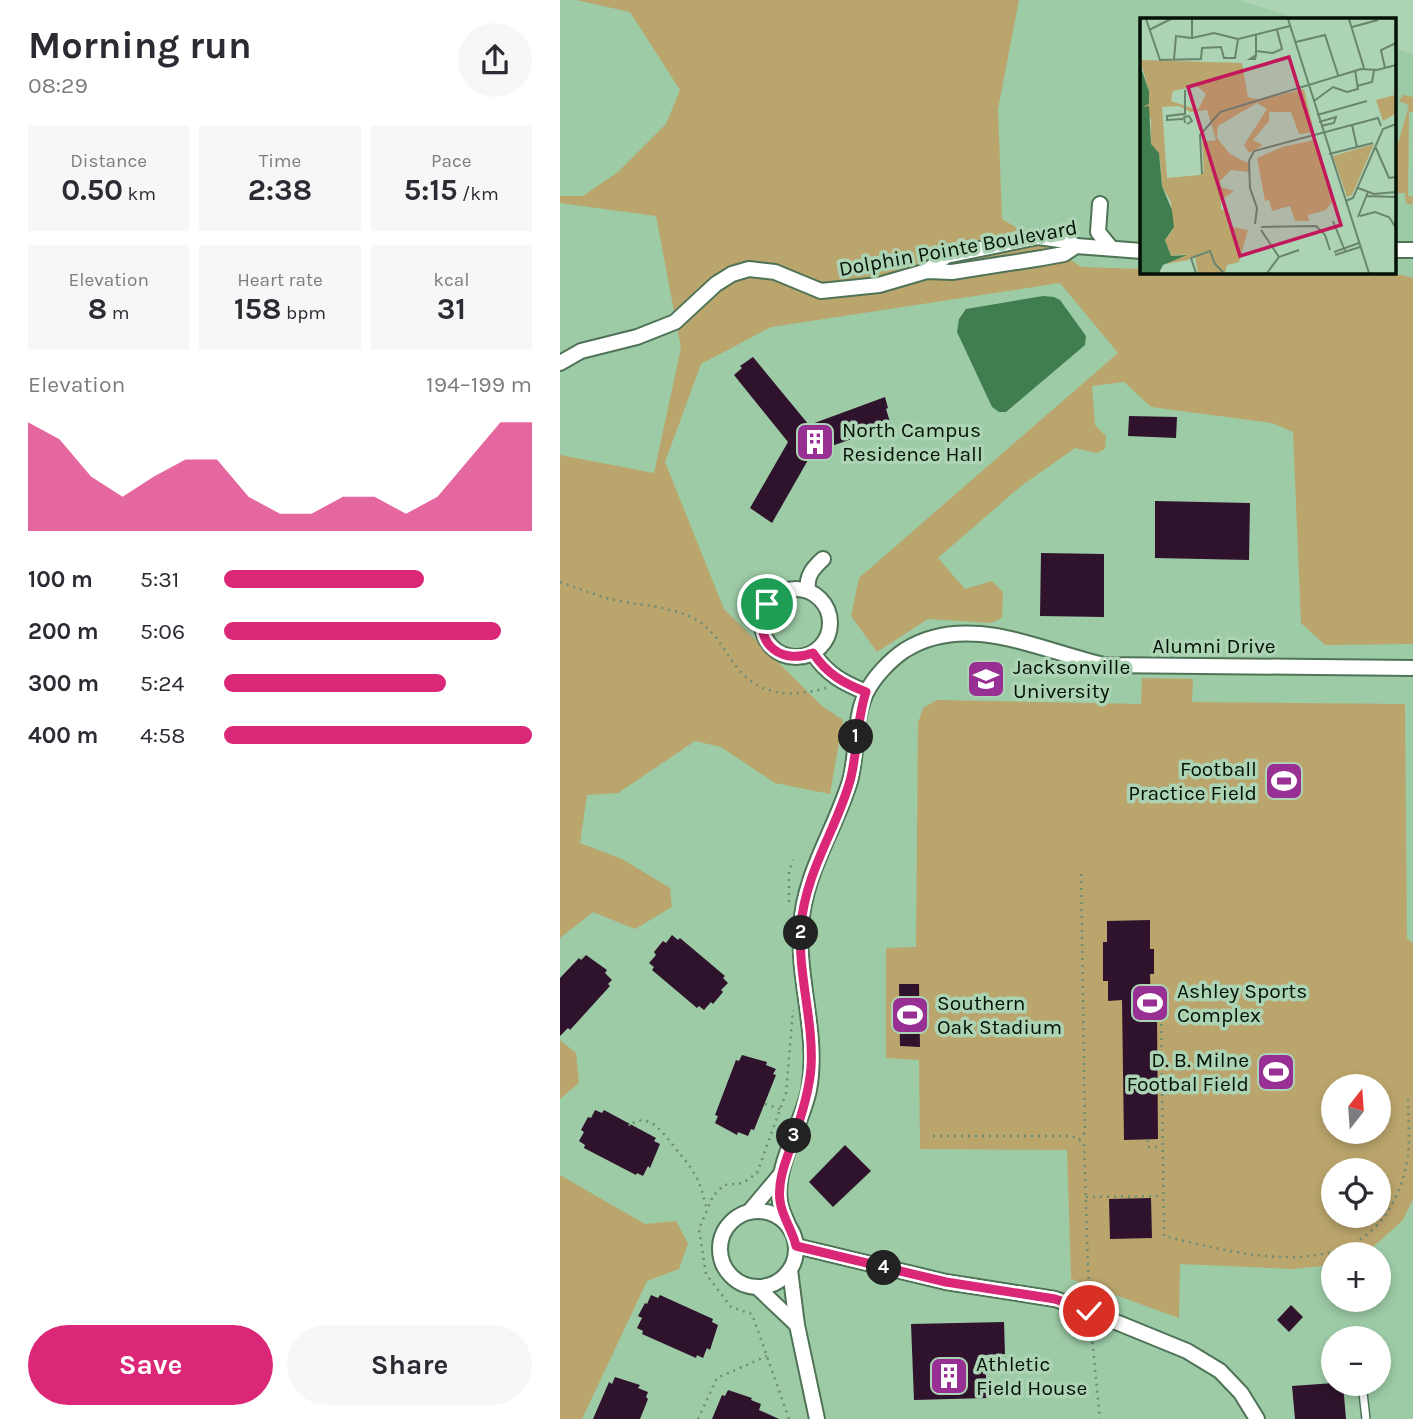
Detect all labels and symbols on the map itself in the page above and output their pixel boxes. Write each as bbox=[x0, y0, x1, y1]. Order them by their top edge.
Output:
inset map bbox=[1140, 18, 1396, 273]
street label: Dolphin Pointe Boulevard bbox=[837, 215, 1079, 281]
place label: North Campus Residence Hall bbox=[842, 418, 983, 466]
building icon: North Campus Residence Hall bbox=[794, 421, 836, 463]
pin bbox=[737, 574, 797, 634]
street label: Alumni Drive bbox=[1152, 634, 1276, 658]
place label: Jacksonville University bbox=[1013, 655, 1130, 703]
school or university icon: Jacksonville University bbox=[965, 658, 1007, 700]
pin: 1 bbox=[838, 720, 874, 754]
place label: Football Practice Field bbox=[1128, 757, 1257, 805]
sports icon: Football Practice Field bbox=[1263, 760, 1305, 802]
pin: 2 bbox=[784, 916, 818, 950]
place label: Ashley Sports Complex bbox=[1177, 979, 1307, 1027]
sports icon: Ashley Sports Complex bbox=[1129, 982, 1171, 1024]
place label: Southern Oak Stadium bbox=[937, 991, 1062, 1039]
sports icon: Southern Oak Stadium bbox=[889, 994, 931, 1036]
place label: D. B. Milne Footbal Field bbox=[1126, 1048, 1249, 1096]
sports icon: D. B. Milne Footbal Field bbox=[1255, 1051, 1297, 1093]
north arrow bbox=[1321, 1074, 1391, 1144]
pin: 3 bbox=[776, 1118, 812, 1154]
pin: 4 bbox=[866, 1250, 902, 1286]
pin bbox=[1059, 1281, 1119, 1341]
place label: Athletic Field House bbox=[976, 1352, 1087, 1400]
building icon: Athletic Field House bbox=[928, 1355, 970, 1397]

